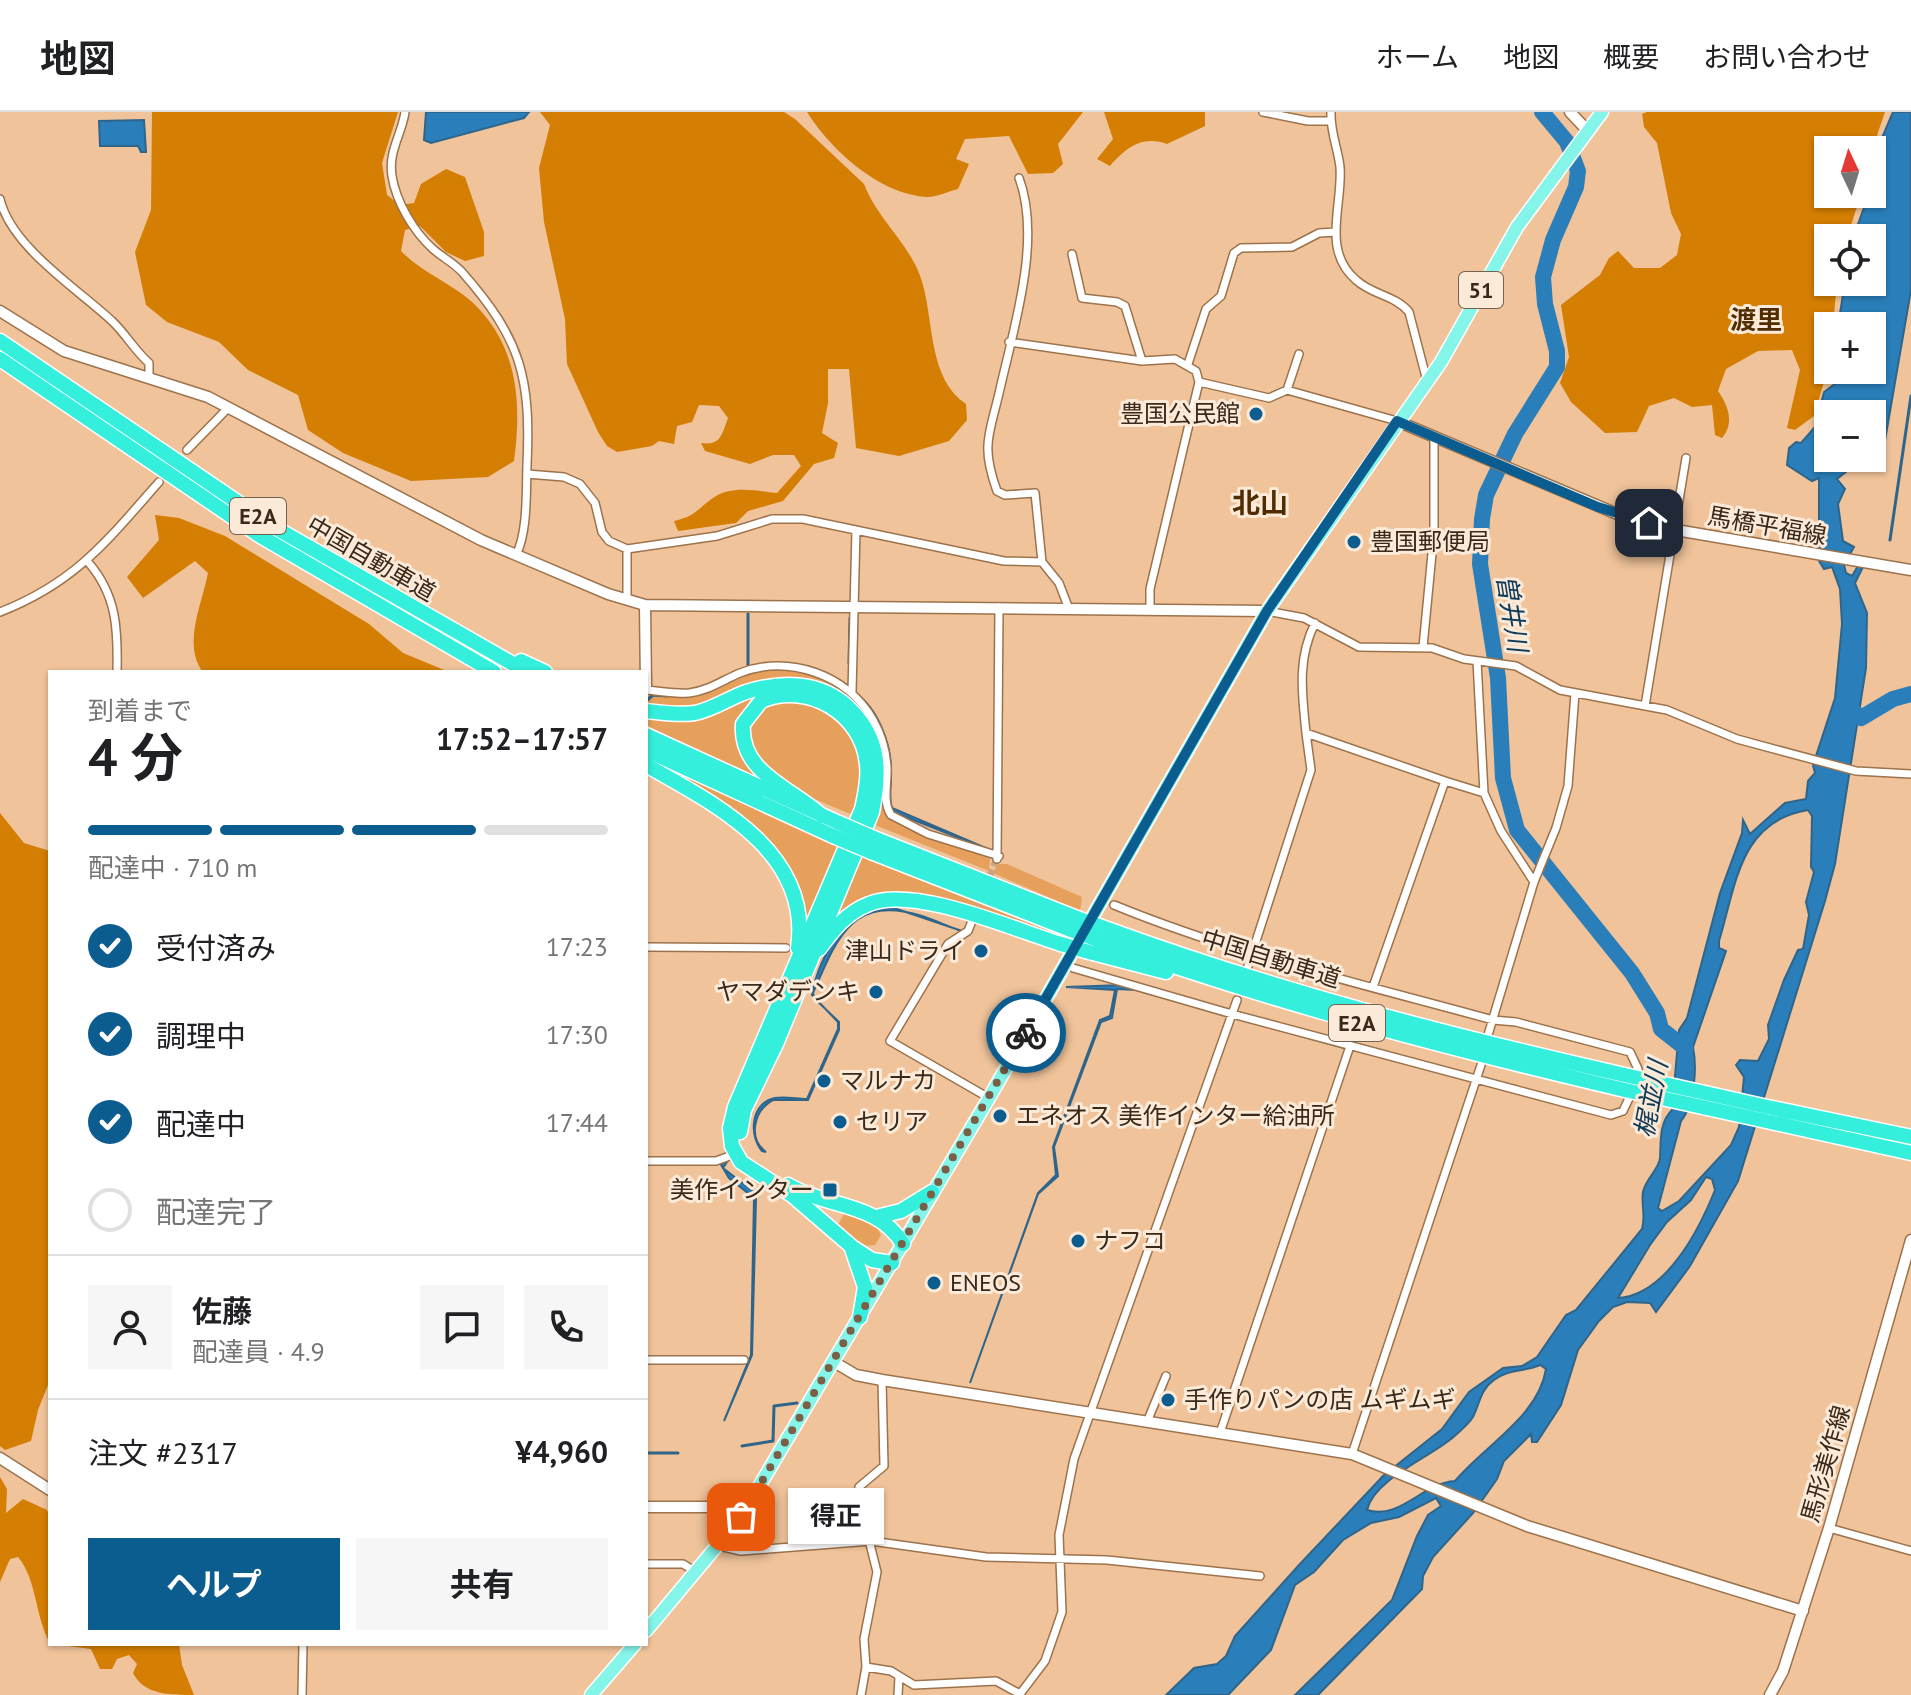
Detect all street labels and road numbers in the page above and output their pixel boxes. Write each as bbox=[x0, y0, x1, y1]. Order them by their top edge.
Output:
road number: 51 bbox=[1459, 272, 1503, 308]
road number: E2A bbox=[230, 498, 286, 534]
street label: 馬橋平福線 bbox=[1705, 500, 1829, 551]
street label: 中国自動車道 bbox=[301, 509, 441, 608]
street label: 中国自動車道 bbox=[1198, 923, 1345, 994]
road number: E2A bbox=[1329, 1005, 1385, 1041]
street label: 馬形美作線 bbox=[1794, 1402, 1857, 1526]

